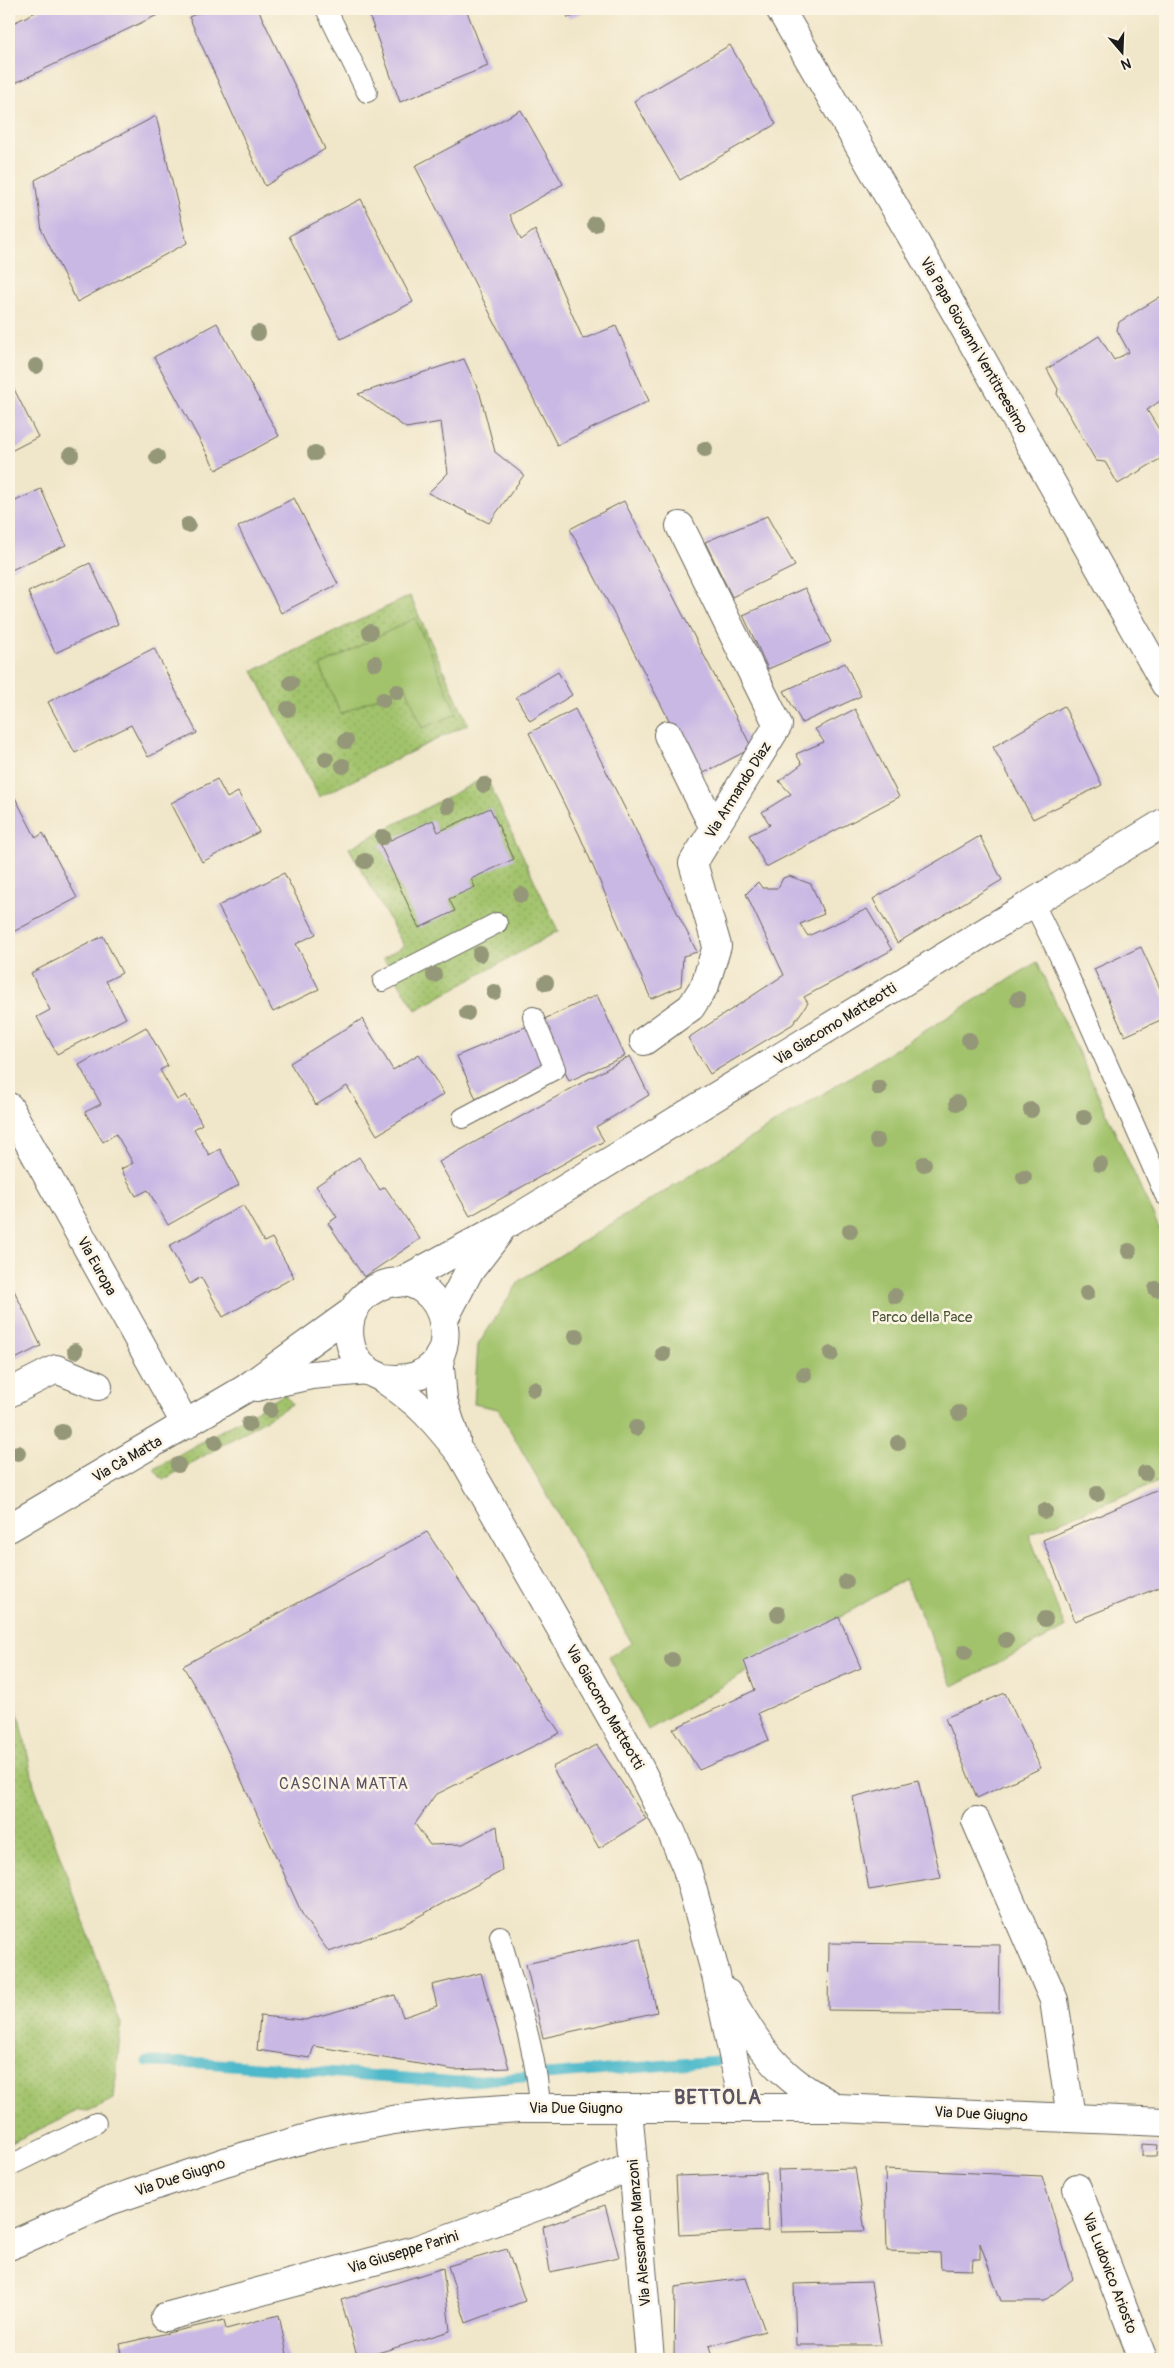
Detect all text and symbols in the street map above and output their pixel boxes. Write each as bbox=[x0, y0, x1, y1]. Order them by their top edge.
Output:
north arrow bbox=[1096, 28, 1146, 78]
text: N bbox=[1119, 54, 1133, 73]
street label: Via Papa Giovanni Ventitreesimo bbox=[915, 254, 1032, 437]
street label: Via Armando Diaz bbox=[701, 738, 776, 842]
street label: Via Giacomo Matteotti bbox=[770, 979, 900, 1070]
street label: Via Europa bbox=[73, 1233, 121, 1299]
park label: Parco della Pace bbox=[872, 1308, 973, 1327]
street label: Via Cà Matta bbox=[89, 1432, 166, 1487]
street label: Via Giacomo Matteotti bbox=[561, 1641, 648, 1773]
district label: CASCINA MATTA bbox=[279, 1774, 409, 1794]
district label: BETTOLA bbox=[674, 2085, 762, 2110]
street label: Via Due Giugno bbox=[529, 2099, 623, 2118]
street label: Via Due Giugno bbox=[934, 2103, 1028, 2126]
street label: Via Due Giugno bbox=[133, 2154, 228, 2201]
street label: Via Alessandro Manzoni bbox=[624, 2158, 655, 2307]
street label: Via Ludovico Ariosto bbox=[1078, 2210, 1141, 2336]
street label: Via Giuseppe Parini bbox=[346, 2227, 461, 2278]

